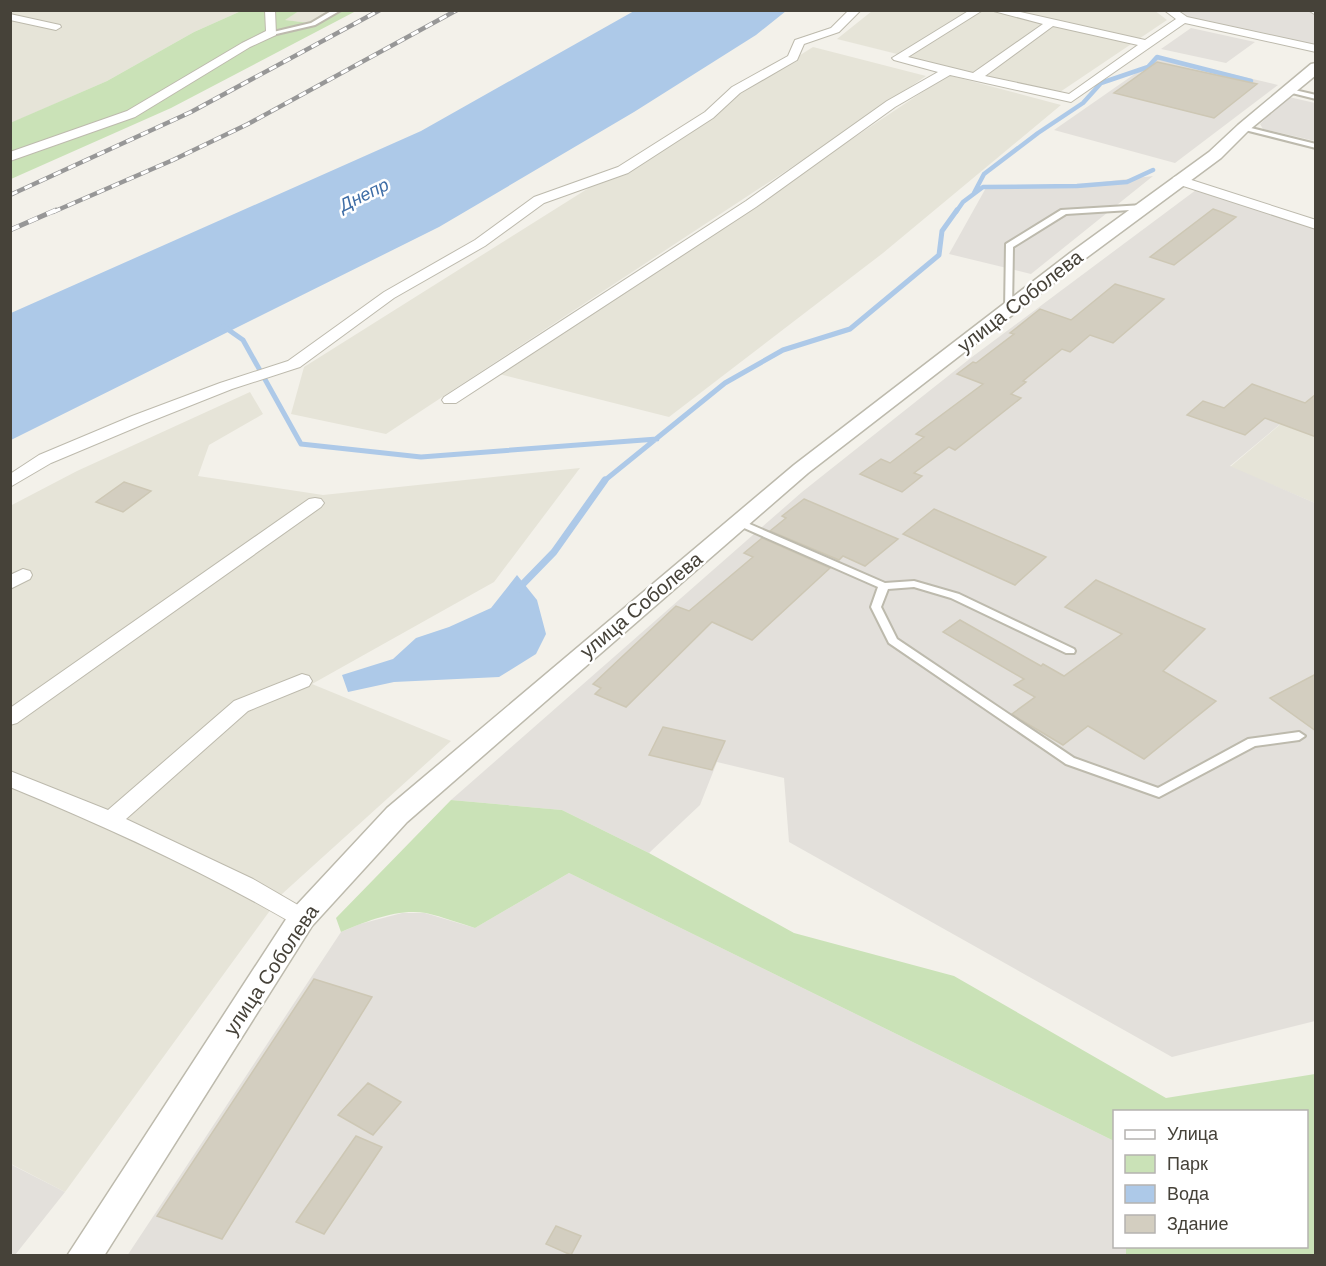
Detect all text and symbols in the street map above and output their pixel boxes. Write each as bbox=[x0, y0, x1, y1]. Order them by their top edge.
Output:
water label: Днепр bbox=[333, 173, 393, 218]
street label: улица Соболева bbox=[952, 243, 1089, 358]
street label: улица Соболева bbox=[574, 546, 708, 664]
street label: улица Соболева bbox=[218, 899, 325, 1040]
legend bbox=[1113, 1110, 1308, 1248]
text: Улица bbox=[1167, 1122, 1219, 1146]
text: Парк bbox=[1167, 1152, 1208, 1176]
text: Вода bbox=[1167, 1182, 1210, 1206]
text: Здание bbox=[1167, 1212, 1228, 1236]

